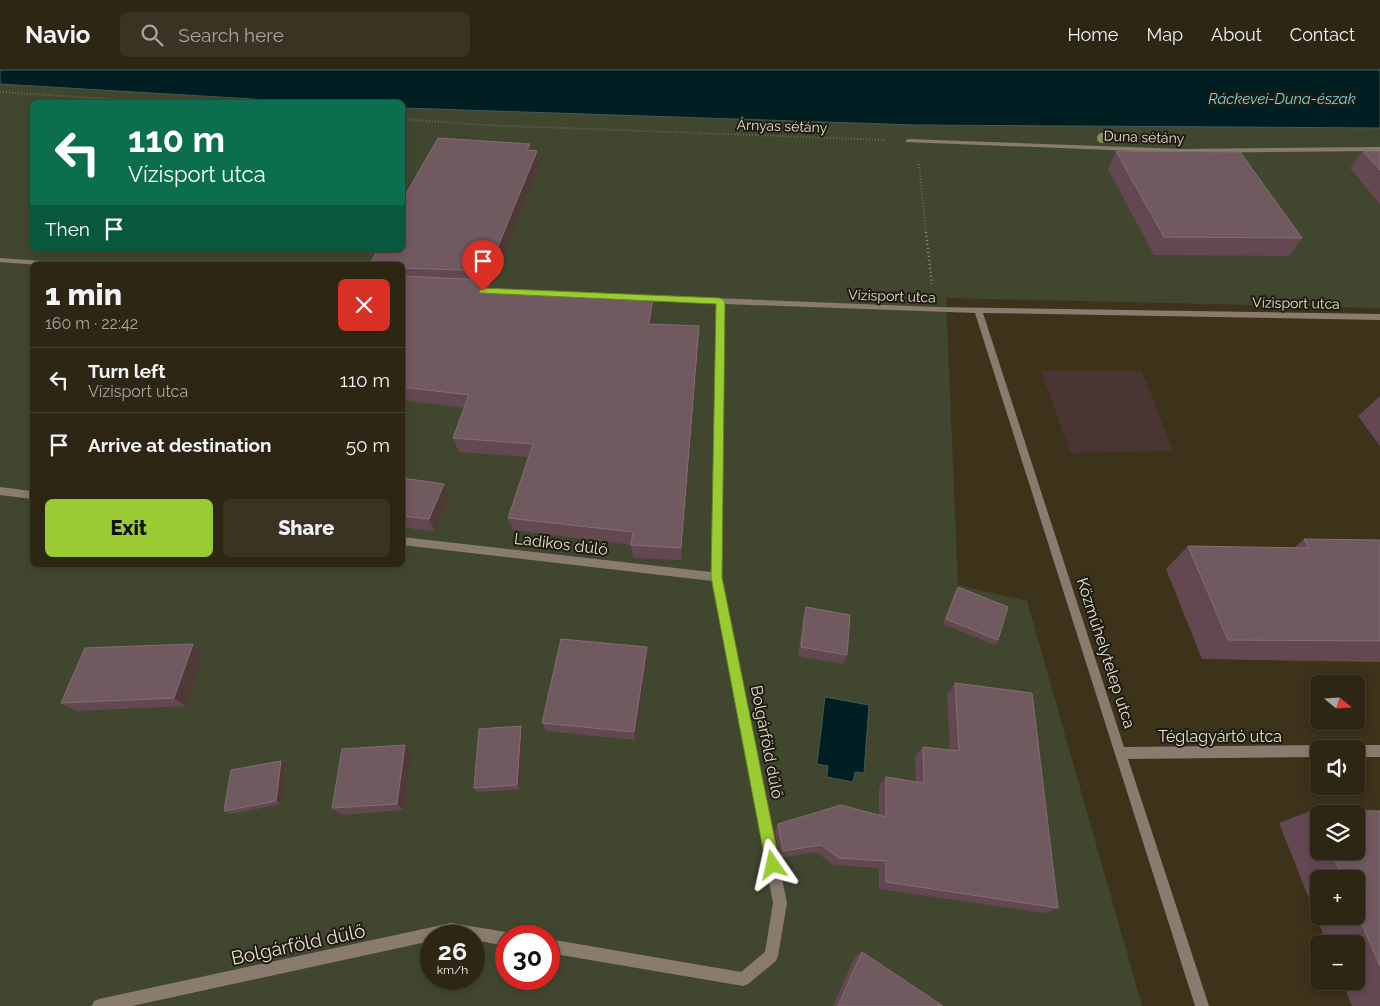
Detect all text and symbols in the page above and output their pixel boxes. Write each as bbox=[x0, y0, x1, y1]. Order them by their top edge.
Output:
search box bbox=[120, 12, 470, 57]
text: Navio bbox=[25, 20, 90, 49]
icon: search bbox=[138, 21, 166, 49]
text: Search here bbox=[178, 24, 284, 46]
text: Home bbox=[1067, 24, 1118, 45]
text: Map bbox=[1146, 24, 1183, 45]
text: About bbox=[1211, 24, 1262, 45]
text: Contact bbox=[1290, 24, 1355, 45]
water label: Ráckevei-Duna-észak bbox=[1208, 90, 1356, 108]
street label: Árnyas sétány bbox=[736, 115, 828, 136]
text: 110 m bbox=[128, 119, 225, 160]
icon: left bbox=[45, 120, 110, 185]
street label: Duna sétány bbox=[1103, 128, 1185, 146]
text: Vízisport utca bbox=[128, 161, 266, 187]
icon: arrive bbox=[100, 215, 128, 243]
text: Then bbox=[45, 218, 90, 240]
pin bbox=[462, 240, 504, 291]
icon: arrive bbox=[469, 247, 497, 275]
text: 1 min bbox=[45, 277, 122, 312]
button: close bbox=[338, 279, 390, 331]
street label: Vízisport utca bbox=[848, 286, 936, 306]
street label: Vízisport utca bbox=[1252, 294, 1340, 312]
text: 160 m · 22:42 bbox=[45, 314, 138, 333]
text: Turn left bbox=[88, 360, 165, 382]
icon: left bbox=[45, 366, 73, 394]
text: 110 m bbox=[340, 369, 390, 391]
text: Vízisport utca bbox=[88, 382, 188, 401]
icon: arrive bbox=[45, 431, 73, 459]
text: Arrive at destination bbox=[88, 434, 272, 456]
text: 50 m bbox=[346, 434, 390, 456]
button: Exit bbox=[45, 499, 213, 557]
button: Share bbox=[223, 499, 390, 557]
street label: Ladikos dűlő bbox=[513, 529, 609, 559]
street label: Közműhelytelep utca bbox=[1073, 575, 1139, 731]
north arrow bbox=[1310, 675, 1365, 730]
map controls bbox=[1310, 675, 1365, 990]
street label: Bolgárföld dűlő bbox=[747, 684, 787, 800]
street label: Téglagyártó utca bbox=[1158, 727, 1282, 746]
button: sound bbox=[1310, 740, 1365, 795]
button: layers bbox=[1310, 805, 1365, 860]
position arrow bbox=[746, 838, 798, 890]
button: + bbox=[1310, 870, 1365, 925]
street label: Bolgárföld dűlő bbox=[229, 919, 367, 969]
speed limit sign: 30 bbox=[495, 925, 560, 990]
button: − bbox=[1310, 935, 1365, 990]
text: 26 bbox=[438, 936, 467, 966]
text: km/h bbox=[437, 963, 468, 977]

